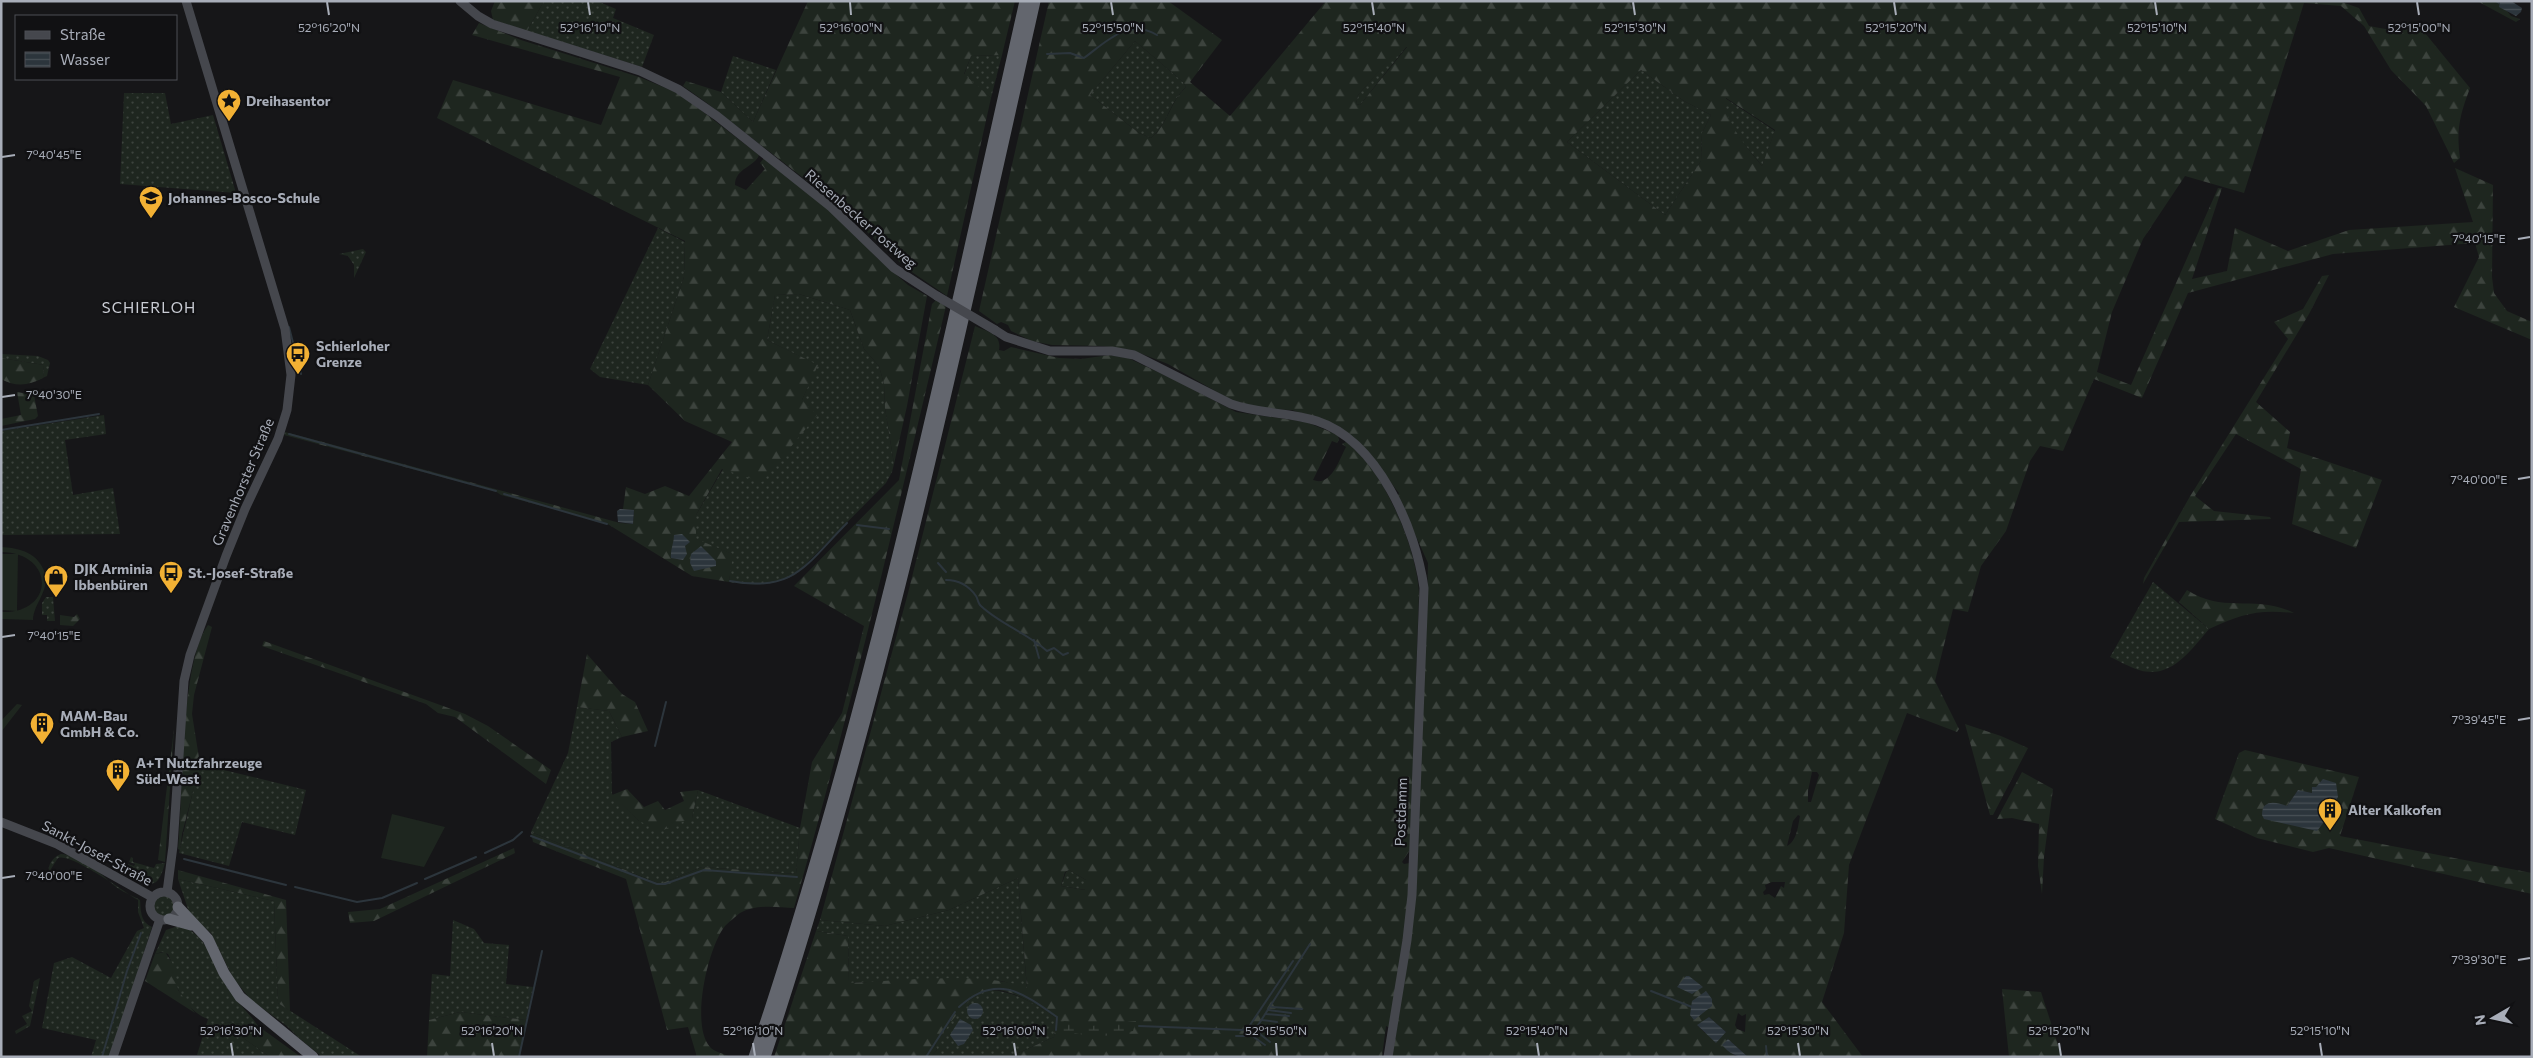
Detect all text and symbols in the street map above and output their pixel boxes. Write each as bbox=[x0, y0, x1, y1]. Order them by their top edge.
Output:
legend bbox=[15, 15, 178, 80]
text: 52°16'20"N bbox=[298, 20, 360, 34]
text: 52°16'10"N bbox=[560, 20, 620, 34]
text: 52°16'00"N bbox=[819, 20, 883, 34]
text: 52°15'50"N bbox=[1082, 20, 1144, 34]
text: 52°15'40"N bbox=[1343, 20, 1405, 34]
text: 52°15'30"N bbox=[1604, 20, 1666, 34]
text: 52°15'20"N bbox=[1865, 20, 1927, 34]
text: 52°15'10"N bbox=[2127, 20, 2187, 34]
text: 52°15'00"N bbox=[2388, 20, 2450, 34]
text: Straße bbox=[60, 25, 106, 43]
text: Wasser bbox=[60, 50, 110, 68]
place icon: Dreihasentor bbox=[216, 88, 242, 122]
place label: Dreihasentor bbox=[246, 92, 331, 109]
text: 7°40'45"E bbox=[26, 147, 82, 161]
street label: Riesenbecker Postweg bbox=[802, 165, 921, 272]
school or university icon: Johannes-Bosco-Schule bbox=[138, 185, 164, 219]
place label: Johannes-Bosco-Schule bbox=[168, 189, 320, 206]
text: 7°40'15"E bbox=[2452, 231, 2506, 245]
district label: SCHIERLOH bbox=[102, 298, 196, 316]
place label: Schierloher Grenze bbox=[316, 337, 390, 370]
bus stop icon: Schierloher Grenze bbox=[285, 341, 311, 375]
text: 7°40'30"E bbox=[26, 387, 82, 401]
street label: Gravenhorster Straße bbox=[208, 415, 277, 548]
text: 7°40'00"E bbox=[2451, 472, 2507, 486]
place label: DJK Arminia Ibbenbüren bbox=[74, 560, 153, 593]
bus stop icon: St.-Josef-Straße bbox=[158, 560, 184, 594]
shop icon: DJK Arminia Ibbenbüren bbox=[43, 564, 69, 598]
place label: St.-Josef-Straße bbox=[188, 564, 293, 581]
text: 7°40'15"E bbox=[27, 628, 81, 642]
place label: MAM-Bau GmbH & Co. bbox=[60, 707, 139, 740]
building icon: MAM-Bau GmbH & Co. bbox=[29, 711, 55, 745]
text: 7°39'45"E bbox=[2452, 712, 2506, 726]
place label: A+T Nutzfahrzeuge Süd-West bbox=[136, 754, 262, 787]
building icon: A+T Nutzfahrzeuge Süd-West bbox=[105, 758, 131, 792]
street label: Postdamm bbox=[1391, 777, 1410, 847]
building icon: Alter Kalkofen bbox=[2317, 797, 2343, 831]
place label: Alter Kalkofen bbox=[2348, 801, 2441, 818]
street label: Sankt-Josef-Straße bbox=[39, 816, 155, 889]
text: 7°40'00"E bbox=[26, 868, 82, 882]
text: 7°39'30"E bbox=[2452, 952, 2506, 966]
north arrow bbox=[2468, 993, 2518, 1043]
text: N bbox=[2470, 1014, 2489, 1027]
text: 52°16'30"N bbox=[200, 1023, 262, 1037]
text: 52°16'20"N bbox=[461, 1023, 523, 1037]
text: 52°16'10"N bbox=[723, 1023, 783, 1037]
text: 52°16'00"N bbox=[982, 1023, 1046, 1037]
text: 52°15'50"N bbox=[1245, 1023, 1307, 1037]
text: 52°15'40"N bbox=[1506, 1023, 1568, 1037]
text: 52°15'30"N bbox=[1767, 1023, 1829, 1037]
text: 52°15'20"N bbox=[2028, 1023, 2090, 1037]
text: 52°15'10"N bbox=[2290, 1023, 2350, 1037]

